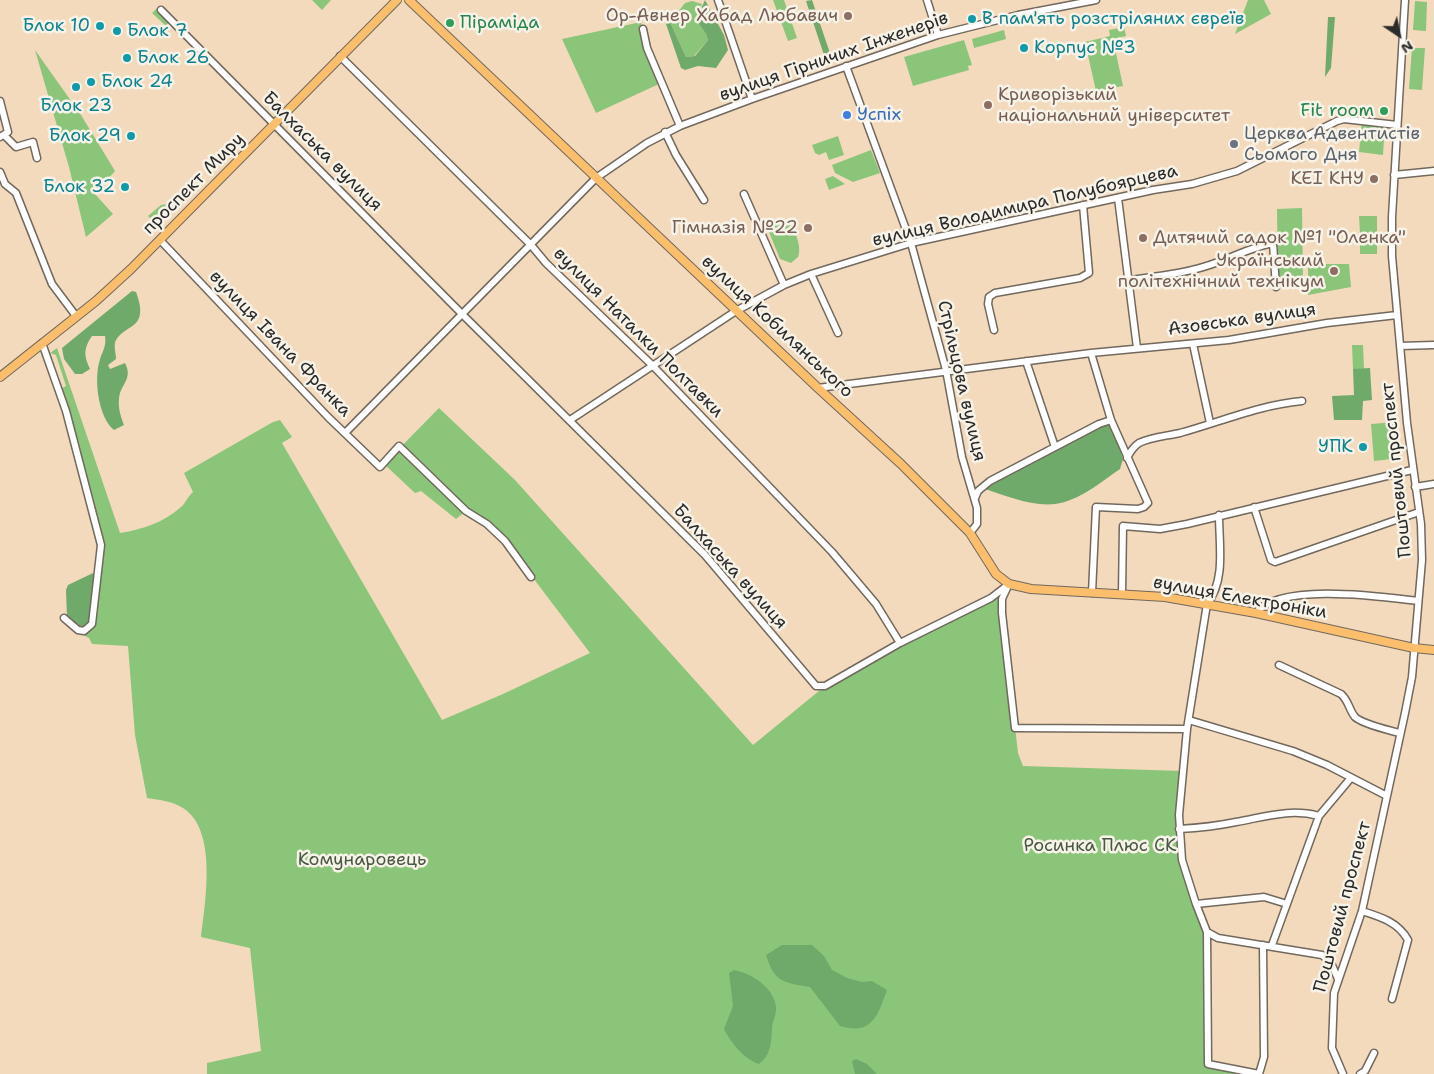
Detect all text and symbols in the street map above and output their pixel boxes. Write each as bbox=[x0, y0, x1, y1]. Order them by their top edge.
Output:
place label: Ор-Авнер Хабад Любавич bbox=[606, 5, 838, 27]
street label: вулиця Гірничих Інженерів bbox=[717, 8, 951, 106]
place label: В пам'ять розстріляних євреїв bbox=[982, 8, 1244, 30]
marker: Ор-Авнер Хабад Любавич bbox=[842, 10, 854, 22]
north arrow bbox=[1374, 10, 1424, 60]
place label: Піраміда bbox=[460, 12, 539, 34]
marker: В пам'ять розстріляних євреїв bbox=[966, 13, 978, 25]
place label: Блок 10 bbox=[22, 15, 90, 37]
marker: Піраміда bbox=[444, 17, 456, 29]
marker: Блок 10 bbox=[94, 20, 106, 32]
place label: Блок 7 bbox=[127, 20, 188, 42]
marker: Блок 7 bbox=[111, 25, 123, 37]
place label: Корпус №3 bbox=[1034, 37, 1136, 59]
text: N bbox=[1398, 37, 1417, 58]
marker: Корпус №3 bbox=[1018, 42, 1030, 54]
place label: Блок 26 bbox=[137, 47, 209, 69]
marker: Блок 26 bbox=[121, 52, 133, 64]
place label: Блок 24 bbox=[101, 71, 173, 93]
marker: Блок 24 bbox=[85, 76, 97, 88]
marker: Блок 23 bbox=[70, 81, 82, 93]
place label: Криворізький національний університет bbox=[998, 84, 1230, 126]
street label: Балхаська вулиця bbox=[258, 88, 386, 216]
place label: Блок 23 bbox=[40, 95, 112, 117]
marker: Криворізький національний університет bbox=[982, 99, 994, 111]
place label: Fit room bbox=[1300, 100, 1374, 122]
place label: Успіх bbox=[857, 104, 901, 126]
marker: Fit room bbox=[1378, 105, 1390, 117]
marker: Успіх bbox=[841, 109, 853, 121]
place label: Церква Адвентистів Сьомого Дня bbox=[1244, 123, 1420, 166]
place label: Блок 29 bbox=[49, 125, 121, 147]
street label: проспект Миру bbox=[139, 129, 249, 239]
marker: Блок 29 bbox=[125, 130, 137, 142]
marker: Церква Адвентистів Сьомого Дня bbox=[1228, 138, 1240, 150]
street label: вулиця Володимира Полубоярцева bbox=[870, 160, 1180, 252]
place label: КЕІ КНУ bbox=[1290, 168, 1364, 190]
marker: КЕІ КНУ bbox=[1368, 173, 1380, 185]
place label: Блок 32 bbox=[43, 176, 115, 198]
marker: Блок 32 bbox=[119, 181, 131, 193]
place label: Гімназія №22 bbox=[672, 217, 798, 239]
marker: Гімназія №22 bbox=[802, 222, 814, 234]
place label: Дитячий садок №1 "Оленка" bbox=[1153, 227, 1406, 249]
marker: Дитячий садок №1 "Оленка" bbox=[1137, 232, 1149, 244]
street label: вулиця Наталки Полтавки bbox=[548, 243, 728, 423]
place label: Український політехнічний технікум bbox=[1118, 250, 1324, 292]
street label: вулиця Кобилянського bbox=[697, 251, 857, 403]
marker: Український політехнічний технікум bbox=[1328, 265, 1340, 277]
street label: вулиця Івана Франка bbox=[204, 266, 356, 422]
street label: Стрільцова вулиця bbox=[932, 298, 990, 464]
street label: Азовська вулиця bbox=[1167, 299, 1317, 341]
street label: Поштовий проспект bbox=[1377, 381, 1417, 559]
place label: УПК bbox=[1318, 436, 1353, 458]
marker: УПК bbox=[1357, 441, 1369, 453]
street label: Балхаська вулиця bbox=[668, 500, 792, 634]
street label: вулиця Електроніки bbox=[1151, 572, 1329, 624]
street label: Поштовий проспект bbox=[1310, 819, 1376, 995]
park label: Росинка Плюс СК bbox=[1023, 835, 1177, 857]
park label: Комунаровець bbox=[298, 849, 426, 871]

